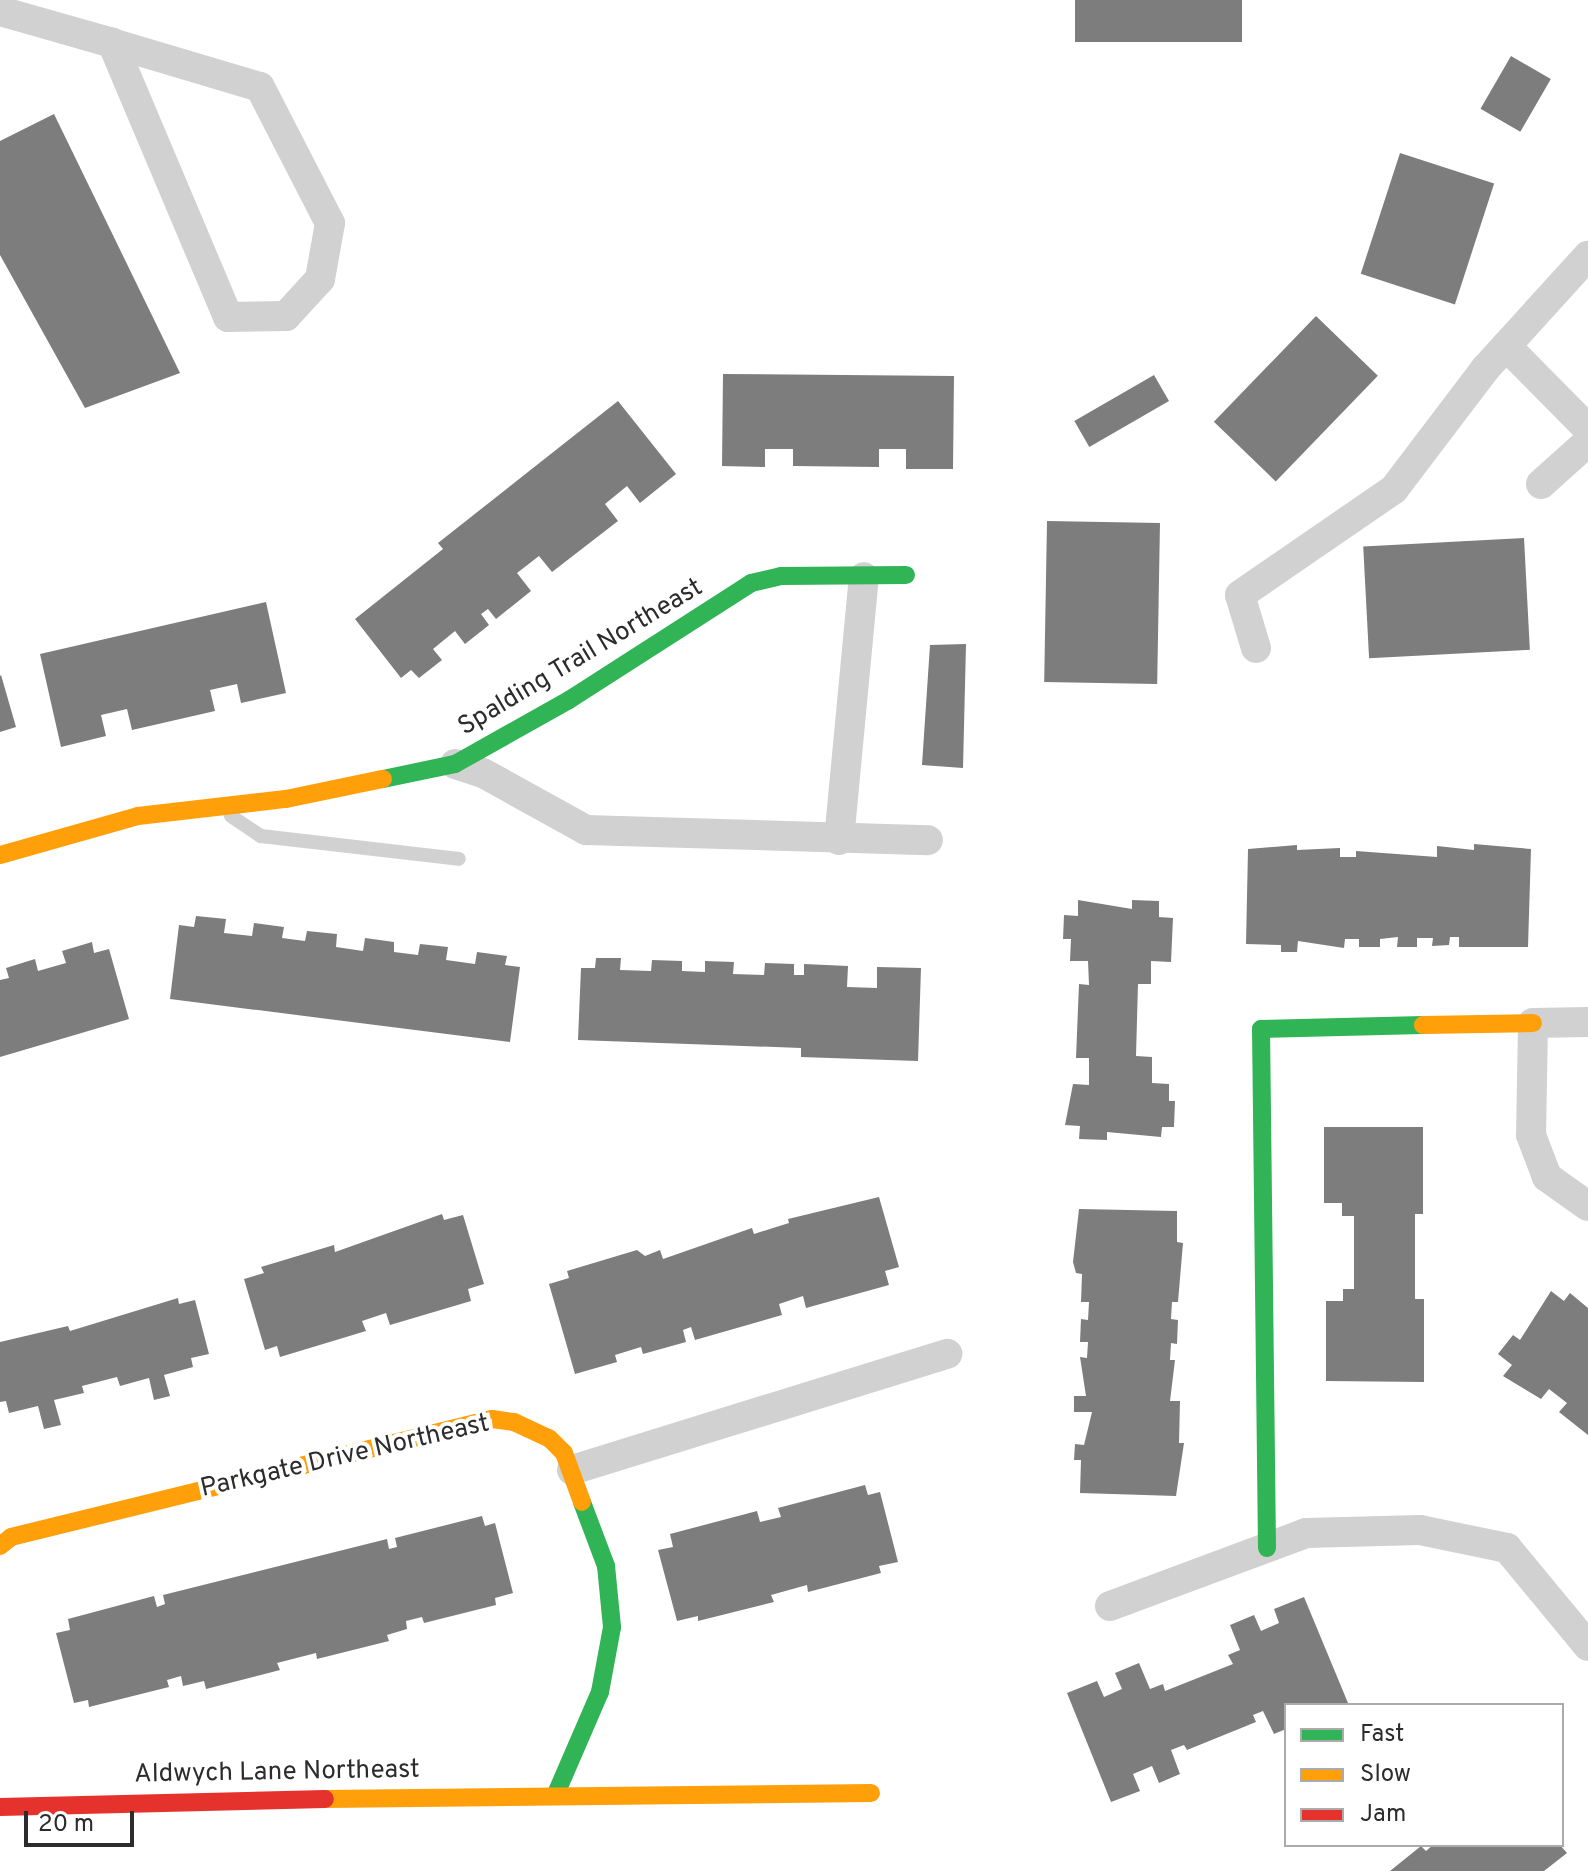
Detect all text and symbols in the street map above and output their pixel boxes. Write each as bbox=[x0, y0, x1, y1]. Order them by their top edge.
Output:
street label: Spalding Trail Northeast bbox=[453, 572, 709, 744]
street label: Parkgate Drive Northeast bbox=[198, 1409, 492, 1505]
legend bbox=[1284, 1703, 1564, 1847]
text: Fast bbox=[1360, 1720, 1404, 1750]
street label: Aldwych Lane Northeast bbox=[134, 1755, 420, 1791]
text: Slow bbox=[1360, 1760, 1411, 1790]
scale bar bbox=[28, 1795, 138, 1845]
text: Jam bbox=[1360, 1800, 1406, 1830]
text: 20 m bbox=[38, 1810, 94, 1840]

